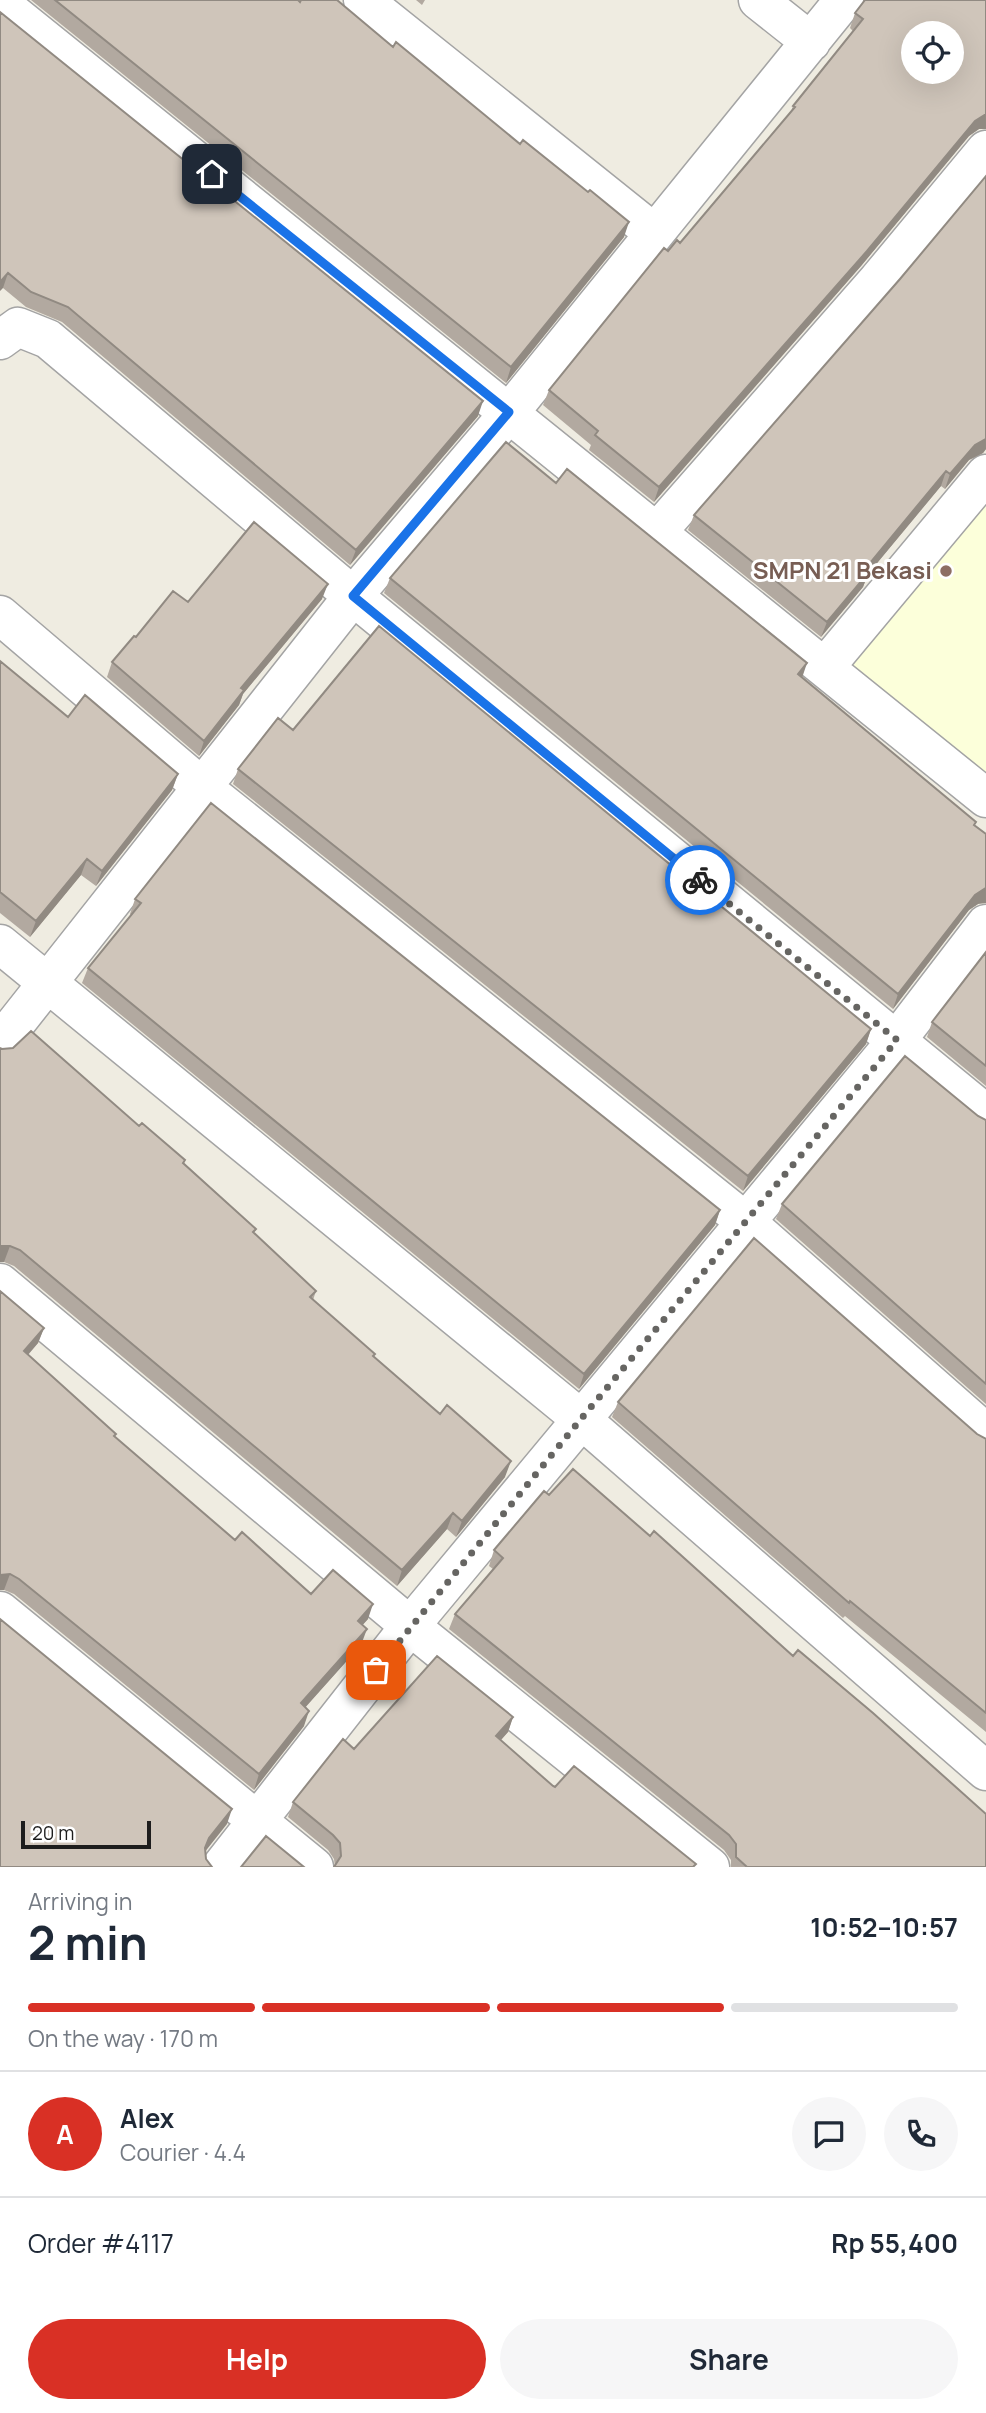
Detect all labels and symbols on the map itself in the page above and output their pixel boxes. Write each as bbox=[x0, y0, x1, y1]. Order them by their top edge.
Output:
pin bbox=[182, 144, 242, 204]
place label: SMPN 21 Bekasi bbox=[753, 553, 932, 586]
marker: SMPN 21 Bekasi bbox=[938, 563, 954, 579]
courier bbox=[665, 845, 735, 915]
pin bbox=[346, 1640, 406, 1700]
scale bar bbox=[21, 1818, 150, 1850]

